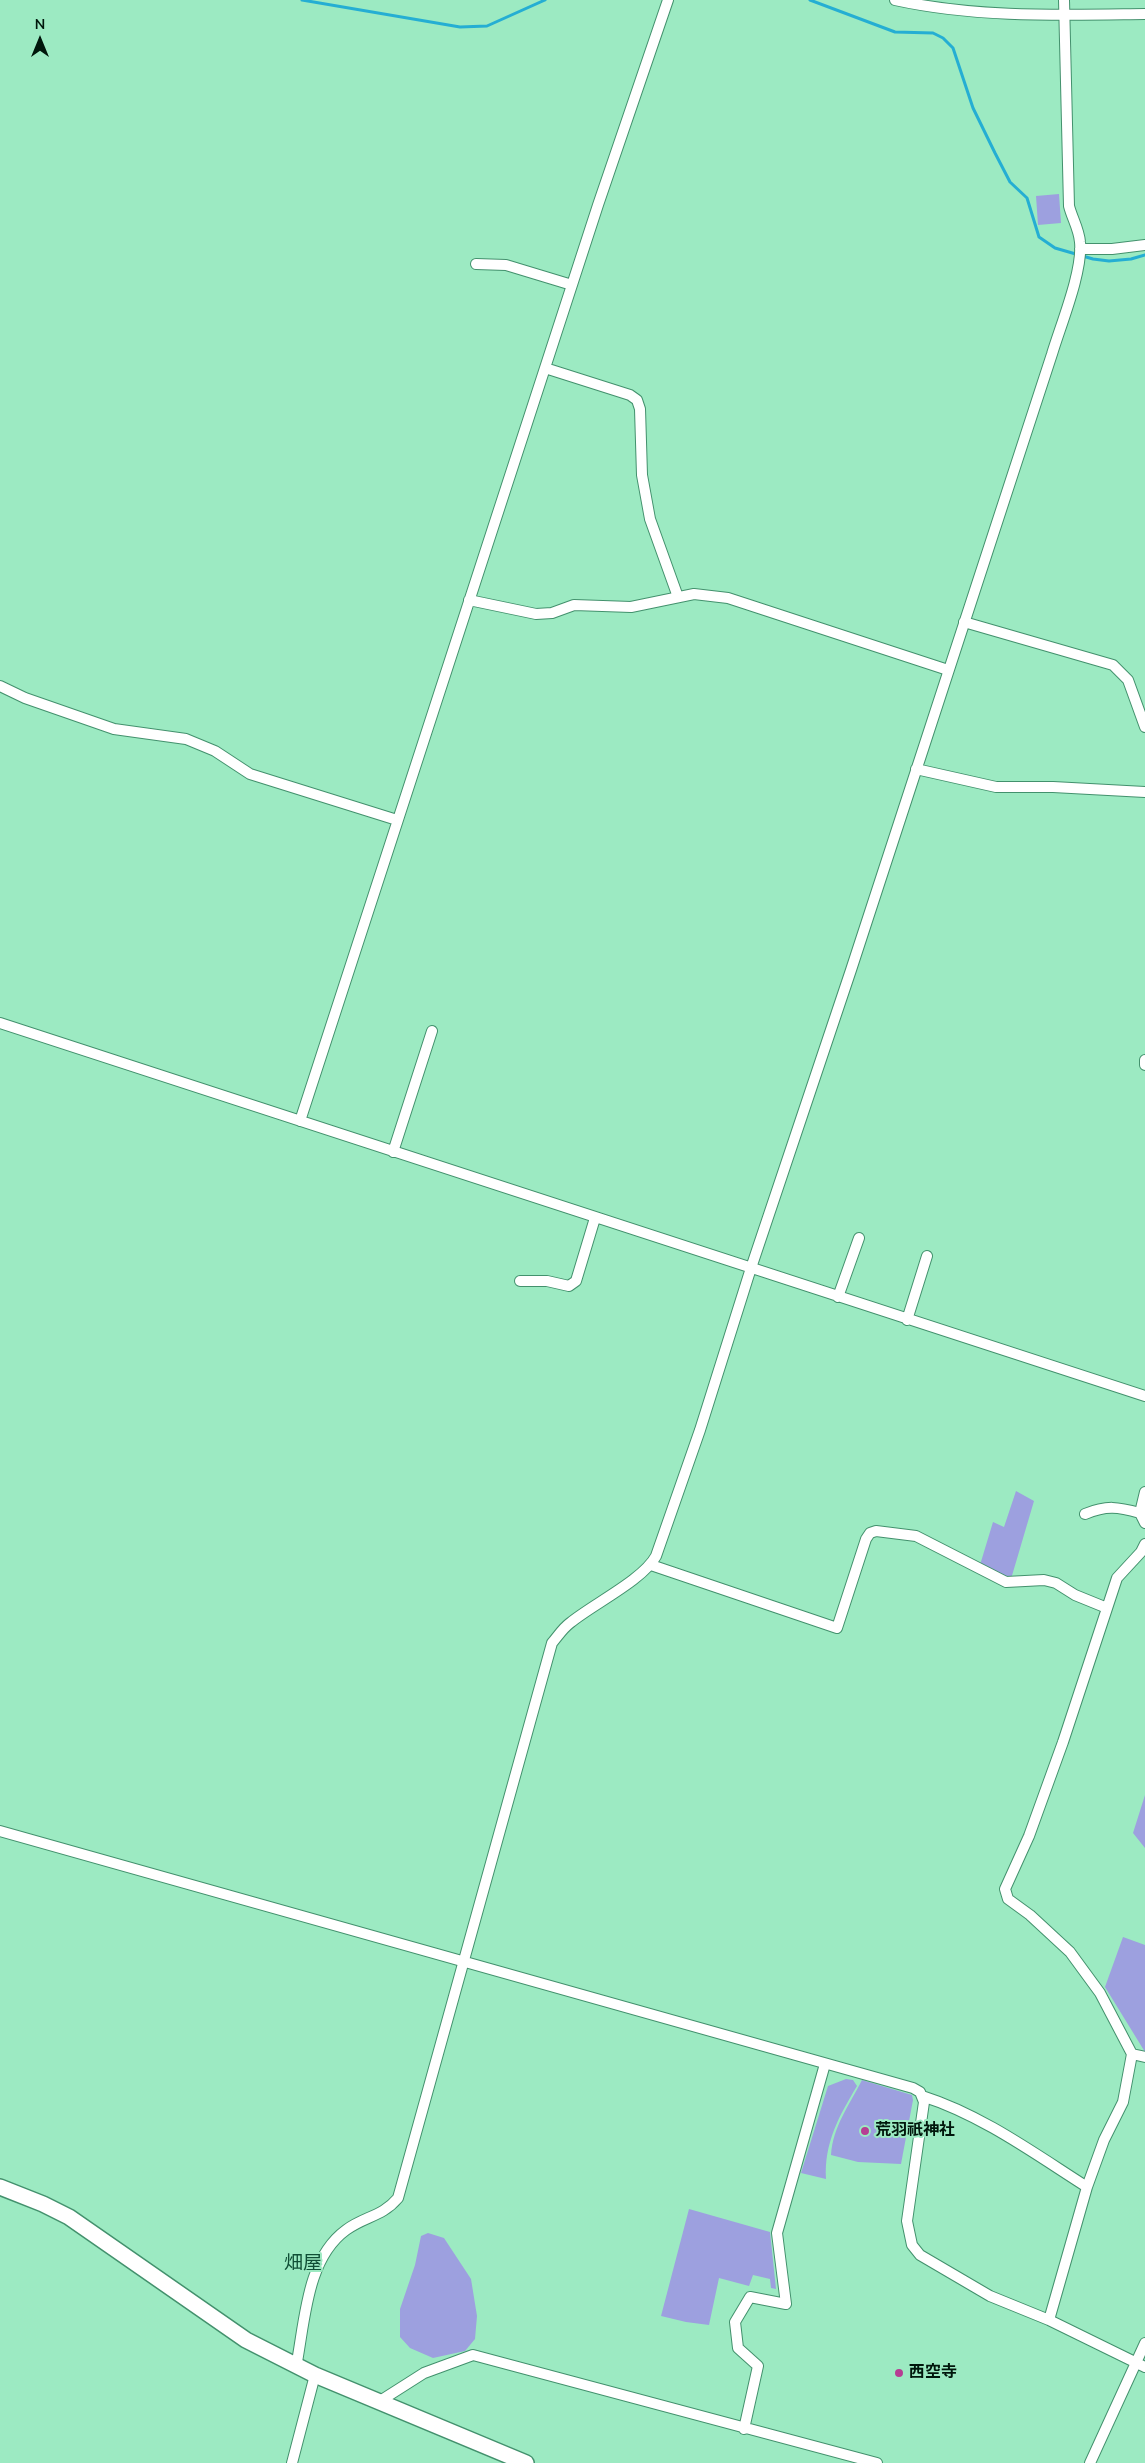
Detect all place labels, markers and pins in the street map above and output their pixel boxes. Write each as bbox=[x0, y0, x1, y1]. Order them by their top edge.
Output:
place label: 荒羽祇神社 bbox=[875, 2121, 955, 2141]
marker: 荒羽祇神社 bbox=[859, 2125, 871, 2137]
place label: 西空寺 bbox=[909, 2363, 957, 2383]
marker: 西空寺 bbox=[893, 2367, 905, 2379]

